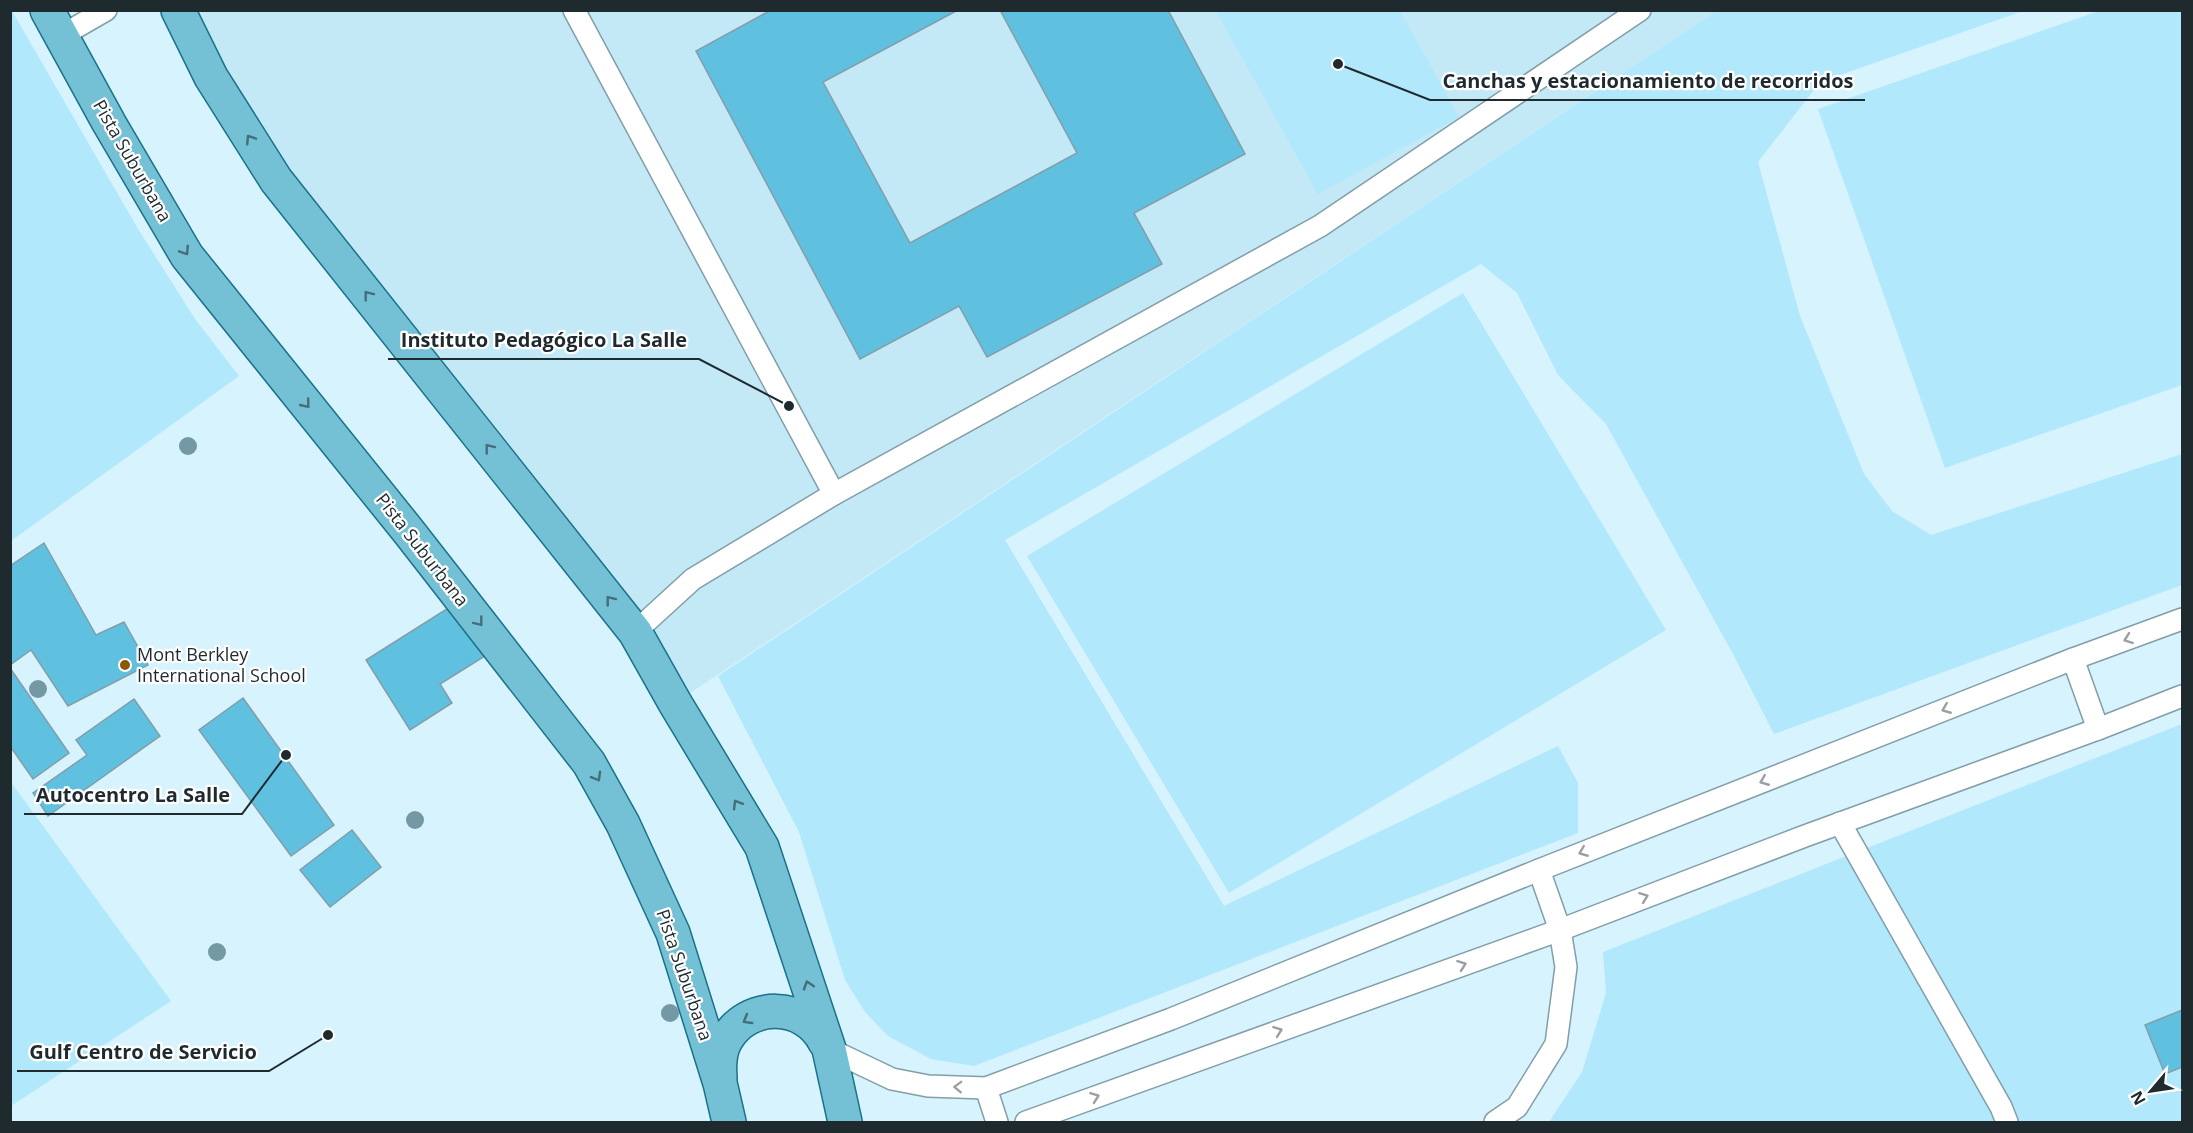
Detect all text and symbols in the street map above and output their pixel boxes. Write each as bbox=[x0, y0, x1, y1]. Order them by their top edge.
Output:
callout: Canchas y estacionamiento de recorridos bbox=[1430, 62, 1865, 100]
text: Canchas y estacionamiento de recorridos bbox=[1442, 67, 1854, 94]
street label: Pista Suburbana bbox=[88, 95, 178, 226]
one-way arrow bbox=[247, 135, 258, 146]
one-way arrow bbox=[177, 245, 189, 255]
one-way arrow bbox=[364, 291, 375, 302]
callout: Instituto Pedagógico La Salle bbox=[388, 321, 699, 359]
text: Instituto Pedagógico La Salle bbox=[401, 326, 687, 353]
one-way arrow bbox=[298, 397, 309, 408]
one-way arrow bbox=[485, 443, 496, 454]
street label: Pista Suburbana bbox=[371, 488, 475, 611]
one-way arrow bbox=[607, 596, 618, 607]
one-way arrow bbox=[472, 616, 483, 627]
one-way arrow bbox=[2123, 632, 2133, 645]
place label: Mont Berkley International School bbox=[137, 642, 306, 687]
marker: Mont Berkley International School bbox=[118, 658, 132, 672]
one-way arrow bbox=[1941, 702, 1951, 715]
one-way arrow bbox=[590, 771, 601, 782]
one-way arrow bbox=[1759, 774, 1770, 786]
callout: Autocentro La Salle bbox=[24, 776, 242, 814]
text: Autocentro La Salle bbox=[36, 781, 230, 808]
one-way arrow bbox=[732, 800, 744, 810]
one-way arrow bbox=[1578, 845, 1589, 858]
one-way arrow bbox=[1638, 892, 1649, 904]
street label: Pista Suburbana bbox=[651, 906, 719, 1044]
one-way arrow bbox=[1456, 960, 1466, 973]
one-way arrow bbox=[802, 980, 815, 991]
one-way arrow bbox=[743, 1012, 753, 1024]
one-way arrow bbox=[1272, 1026, 1283, 1039]
callout: Gulf Centro de Servicio bbox=[17, 1033, 269, 1071]
text: Gulf Centro de Servicio bbox=[29, 1038, 257, 1065]
north arrow bbox=[2121, 1061, 2181, 1121]
one-way arrow bbox=[953, 1080, 962, 1093]
text: N bbox=[2125, 1087, 2151, 1109]
one-way arrow bbox=[1089, 1092, 1100, 1105]

